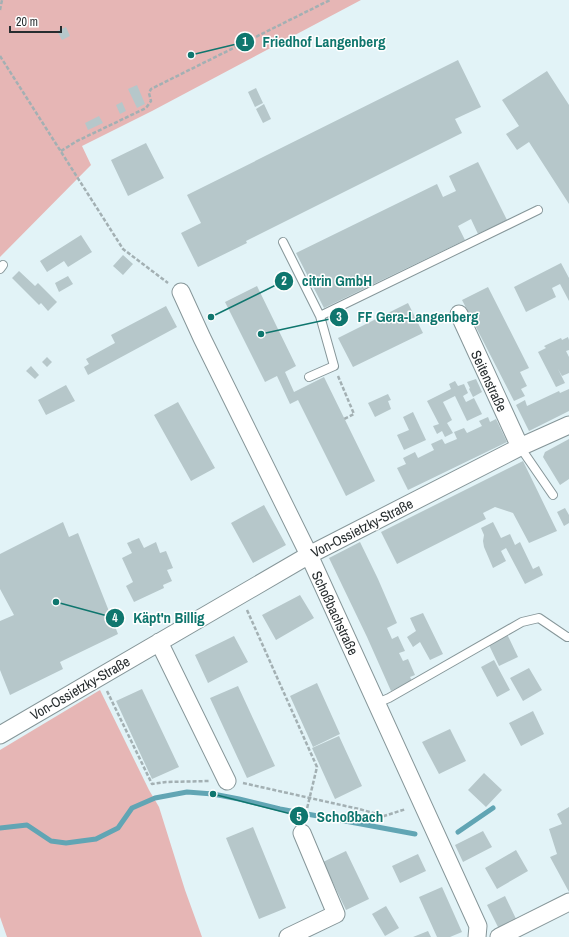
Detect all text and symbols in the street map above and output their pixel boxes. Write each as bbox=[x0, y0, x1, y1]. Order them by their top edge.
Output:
scale bar bbox=[10, 8, 61, 34]
text: 20 m bbox=[16, 14, 38, 30]
callout: Friedhof Langenberg bbox=[235, 28, 394, 55]
text: Friedhof Langenberg bbox=[262, 31, 386, 52]
text: 1 bbox=[242, 34, 248, 50]
callout: citrin GmbH bbox=[274, 267, 381, 294]
text: citrin GmbH bbox=[302, 270, 372, 291]
text: 2 bbox=[281, 273, 287, 289]
callout: FF Gera-Langenberg bbox=[329, 304, 486, 331]
text: FF Gera-Langenberg bbox=[358, 306, 479, 327]
text: 3 bbox=[336, 309, 342, 325]
street label: Seitenstraße bbox=[467, 347, 511, 415]
street label: Von-Ossietzky-Straße bbox=[308, 494, 416, 562]
street label: Schoßbachstraße bbox=[308, 568, 362, 658]
callout: Käpt'n Billig bbox=[105, 604, 212, 631]
text: Käpt'n Billig bbox=[133, 607, 205, 628]
text: 4 bbox=[112, 610, 118, 626]
street label: Von-Ossietzky-Straße bbox=[27, 652, 133, 724]
callout: Schoßbach bbox=[289, 803, 391, 830]
text: Schoßbach bbox=[317, 806, 383, 827]
text: 5 bbox=[296, 809, 302, 825]

